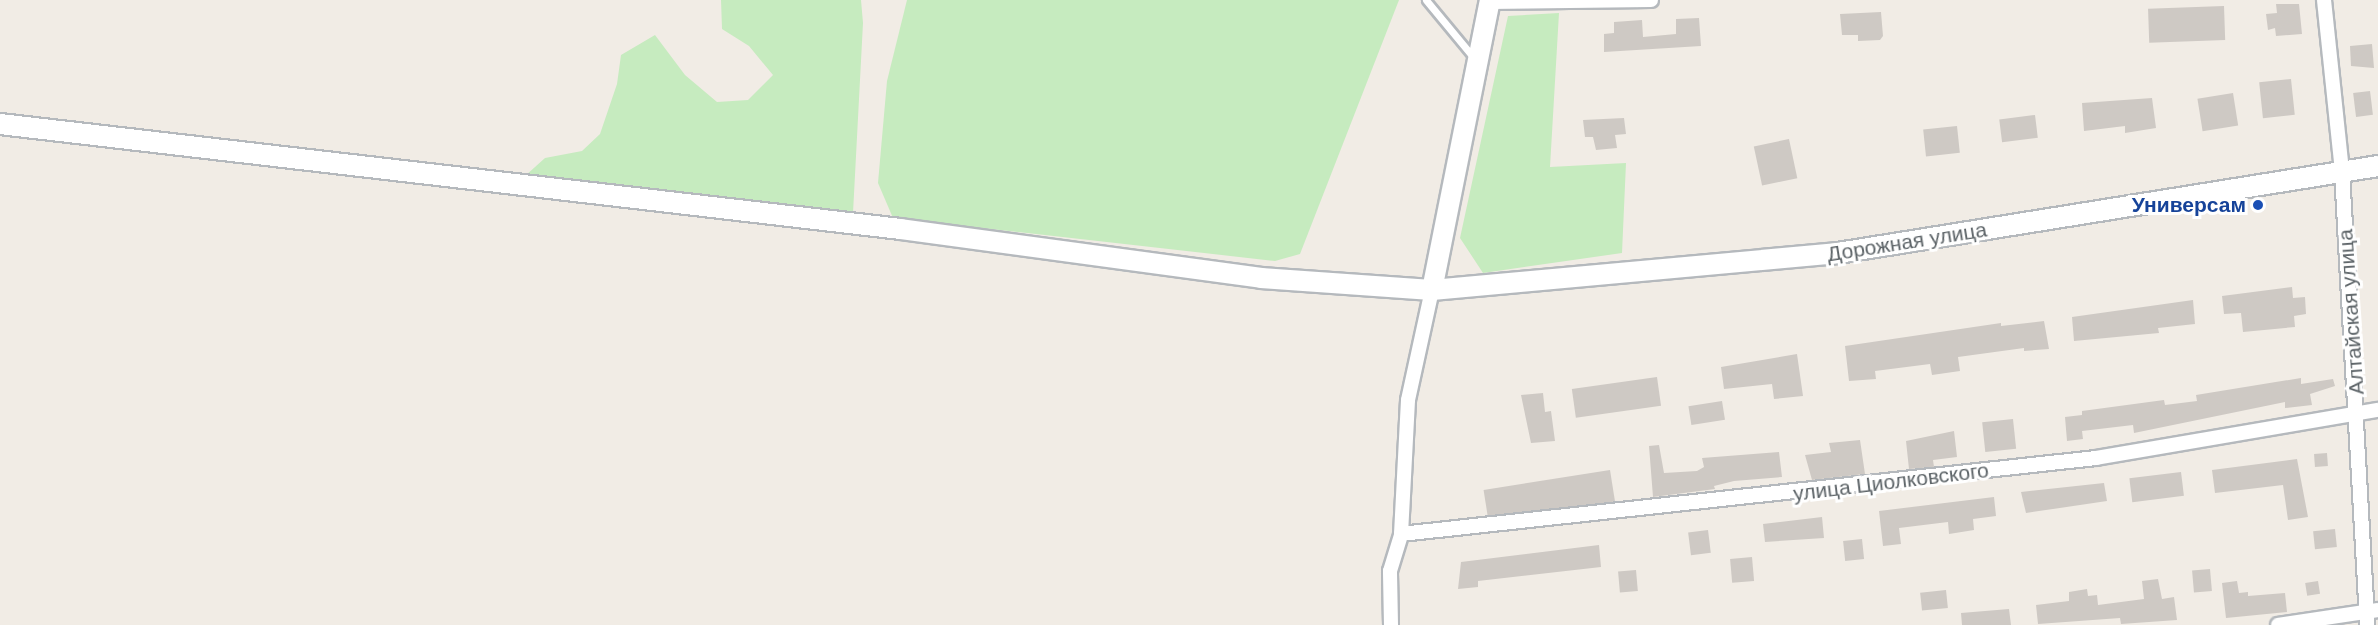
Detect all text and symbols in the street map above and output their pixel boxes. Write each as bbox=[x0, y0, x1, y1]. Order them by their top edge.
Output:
place label: Универсам bbox=[2132, 192, 2246, 218]
marker: Универсам bbox=[2251, 198, 2265, 212]
street label: Дорожная улица bbox=[1825, 217, 1989, 267]
street label: Алтайская улица bbox=[2333, 228, 2369, 396]
street label: улица Циолковского bbox=[1792, 458, 1990, 506]

